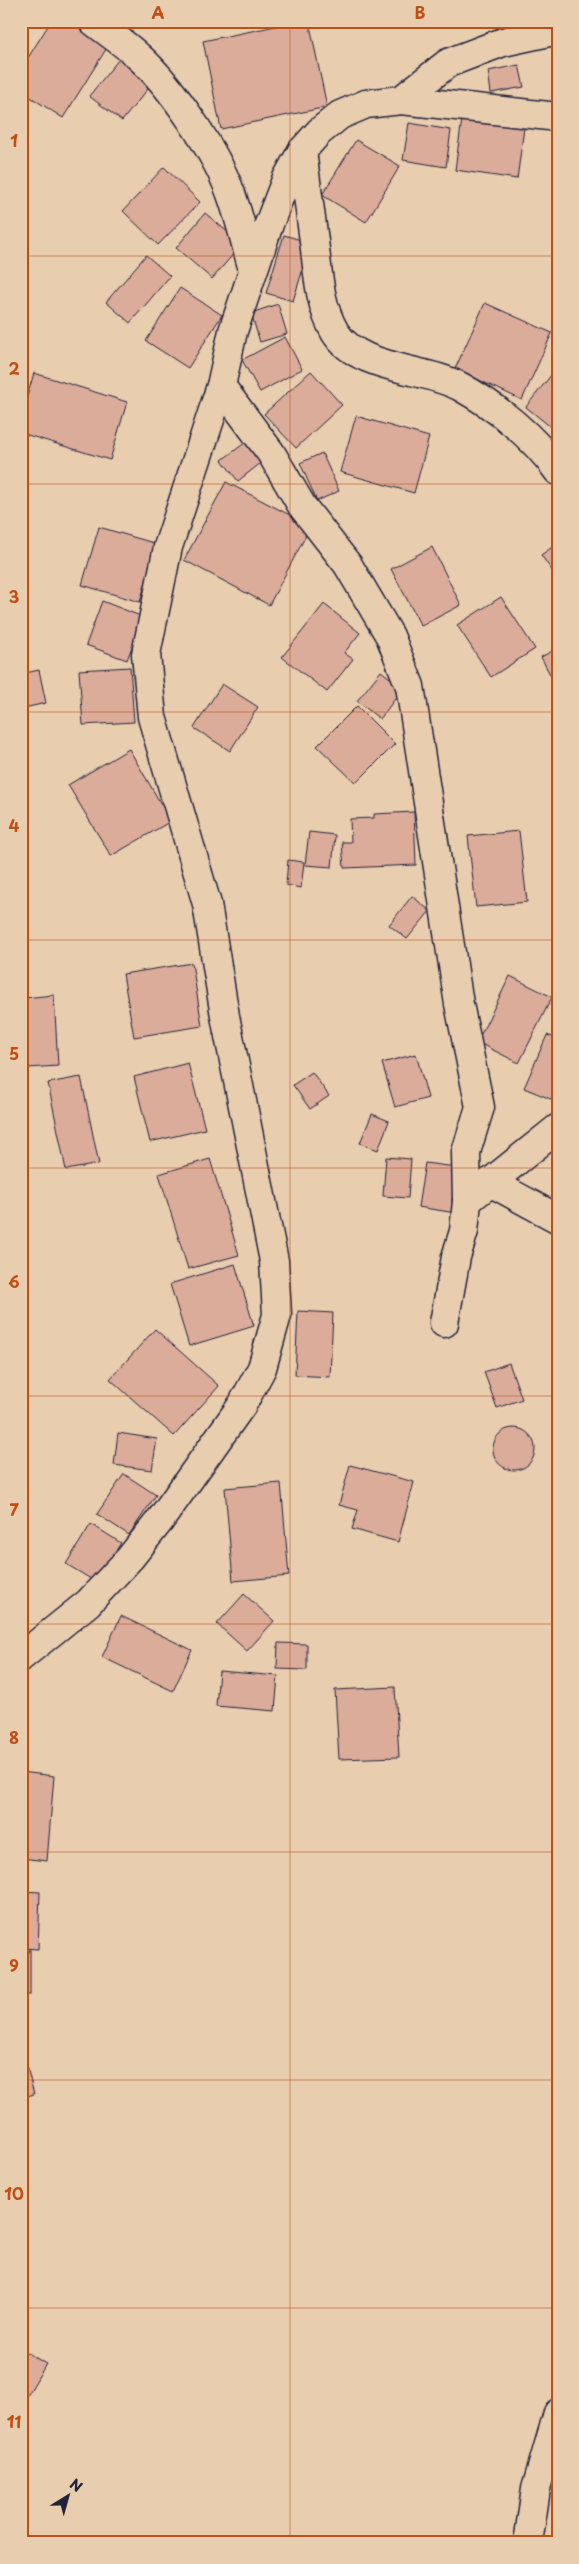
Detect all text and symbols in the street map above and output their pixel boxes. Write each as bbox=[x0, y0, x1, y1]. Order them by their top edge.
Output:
text: A bbox=[152, 0, 165, 24]
text: B bbox=[415, 0, 426, 24]
text: 1 bbox=[10, 128, 18, 152]
text: 2 bbox=[8, 356, 20, 380]
text: 3 bbox=[9, 584, 19, 608]
text: 4 bbox=[9, 813, 20, 837]
text: 5 bbox=[9, 1041, 19, 1065]
text: 6 bbox=[8, 1269, 20, 1293]
text: 7 bbox=[9, 1497, 19, 1521]
text: 8 bbox=[9, 1725, 19, 1749]
text: 9 bbox=[9, 1953, 19, 1977]
text: 10 bbox=[4, 2181, 24, 2205]
text: 11 bbox=[7, 2409, 21, 2433]
north arrow bbox=[42, 2472, 92, 2522]
text: N bbox=[65, 2473, 87, 2497]

